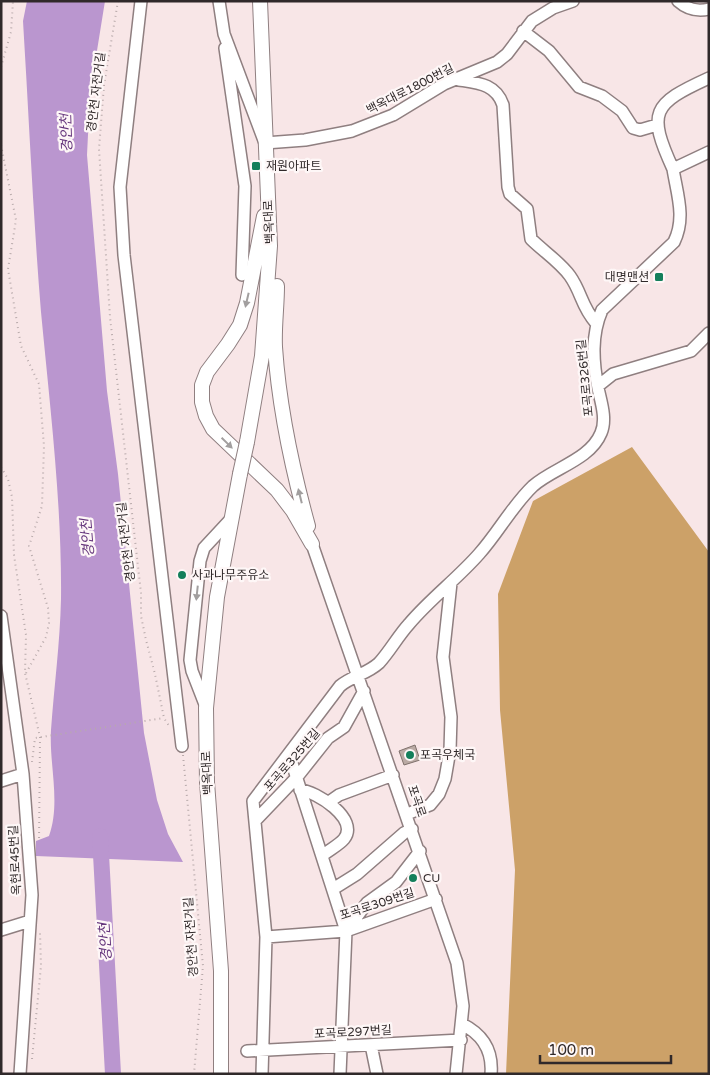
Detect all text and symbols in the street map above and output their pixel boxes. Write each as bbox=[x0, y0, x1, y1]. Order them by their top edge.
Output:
street label: 경안천 자전거길 bbox=[84, 51, 108, 133]
street label: 백옥대로1800번길 bbox=[364, 61, 456, 117]
water label: 경안천 bbox=[57, 112, 76, 153]
place label: 재원아파트 bbox=[266, 159, 321, 173]
marker: 재원아파트 bbox=[250, 160, 262, 172]
street label: 백옥대로 bbox=[261, 200, 277, 244]
place label: 대명맨션 bbox=[605, 270, 649, 284]
marker: 대명맨션 bbox=[653, 271, 665, 283]
one-way arrow bbox=[243, 293, 251, 308]
street label: 포곡로326번길 bbox=[574, 339, 596, 417]
one-way arrow bbox=[220, 437, 232, 449]
one-way arrow bbox=[296, 489, 304, 504]
street label: 경안천 자전거길 bbox=[114, 501, 138, 583]
water label: 경안천 bbox=[77, 517, 98, 558]
place label: 사과나무주유소 bbox=[192, 568, 269, 582]
marker: 사과나무주유소 bbox=[176, 569, 188, 581]
one-way arrow bbox=[193, 585, 201, 601]
street label: 포곡로325번길 bbox=[261, 726, 323, 794]
place label: 포곡우체국 bbox=[420, 748, 475, 762]
marker: 포곡우체국 bbox=[404, 749, 416, 761]
street label: 백옥대로 bbox=[199, 751, 215, 795]
street label: 포곡로 bbox=[405, 783, 429, 819]
street label: 옥현로45번길 bbox=[6, 825, 24, 895]
place label: CU bbox=[423, 871, 440, 885]
marker: CU bbox=[407, 872, 419, 884]
street label: 포곡로309번길 bbox=[338, 885, 416, 923]
street label: 경안천 자전거길 bbox=[181, 896, 201, 978]
water label: 경안천 bbox=[96, 921, 115, 962]
street label: 포곡로297번길 bbox=[314, 1023, 392, 1041]
scale bar bbox=[540, 1032, 671, 1064]
text: 100 m bbox=[548, 1041, 594, 1059]

